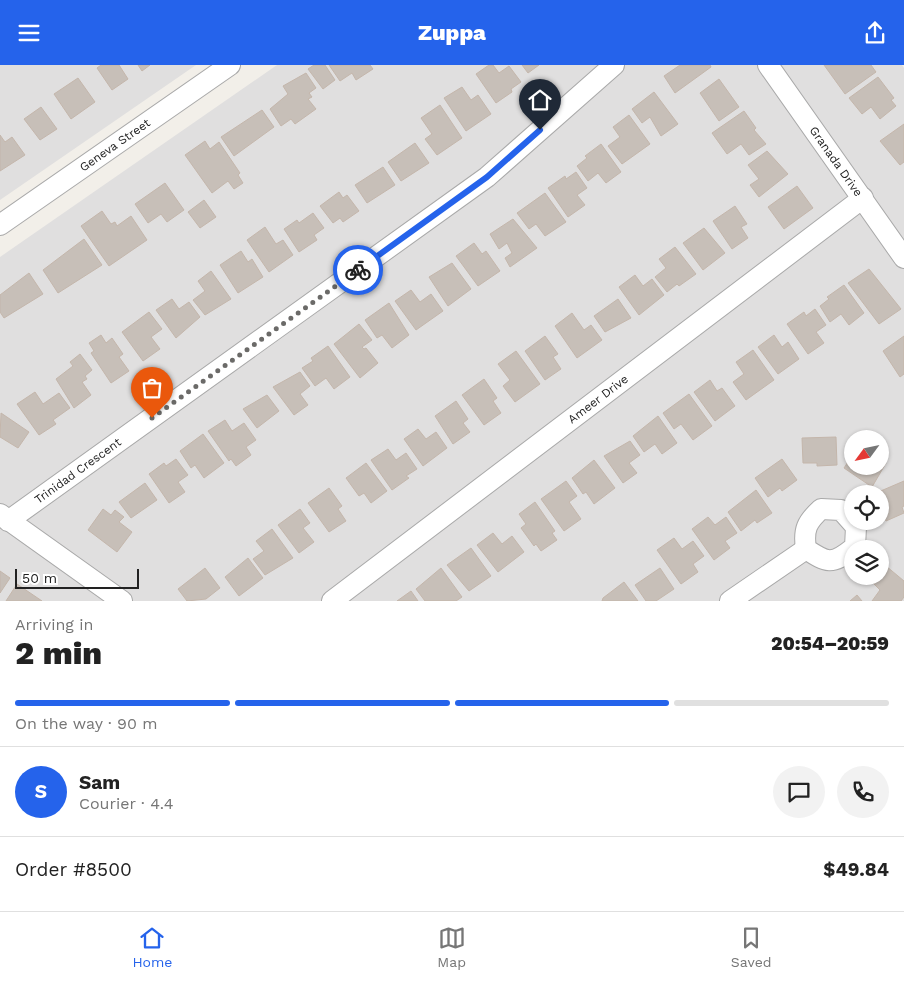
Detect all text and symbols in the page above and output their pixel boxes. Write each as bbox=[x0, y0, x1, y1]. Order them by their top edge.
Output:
icon: menu bbox=[15, 19, 43, 47]
icon: share bbox=[861, 19, 889, 47]
text: Zuppa bbox=[418, 20, 486, 45]
pin bbox=[519, 79, 561, 130]
icon: home bbox=[526, 86, 554, 114]
street label: Geneva Street bbox=[77, 116, 153, 174]
street label: Granada Drive bbox=[806, 124, 865, 199]
courier bbox=[333, 245, 383, 295]
icon: bike bbox=[344, 256, 372, 284]
pin bbox=[131, 367, 173, 418]
street label: Ameer Drive bbox=[565, 372, 631, 426]
icon: bag bbox=[138, 374, 166, 402]
north arrow bbox=[844, 430, 889, 475]
map controls bbox=[844, 430, 889, 585]
street label: Trinidad Crescent bbox=[32, 435, 124, 507]
button: locate bbox=[844, 485, 889, 530]
button: layers bbox=[844, 540, 889, 585]
scale bar bbox=[15, 566, 139, 589]
text: 50 m bbox=[22, 570, 57, 586]
text: Arriving in bbox=[15, 615, 93, 634]
text: 20:54–20:59 bbox=[771, 632, 889, 655]
text: 2 min bbox=[15, 634, 102, 672]
text: On the way · 90 m bbox=[15, 714, 158, 733]
button: chat bbox=[773, 766, 825, 818]
button: phone bbox=[837, 766, 889, 818]
text: Sam bbox=[79, 771, 120, 794]
text: S bbox=[35, 780, 47, 803]
text: Courier · 4.4 bbox=[79, 794, 174, 813]
text: Order #8500 bbox=[15, 858, 132, 881]
text: $49.84 bbox=[823, 858, 889, 881]
tab: Home bbox=[132, 924, 172, 970]
tab: Map bbox=[437, 924, 466, 970]
tab: Saved bbox=[731, 924, 772, 970]

